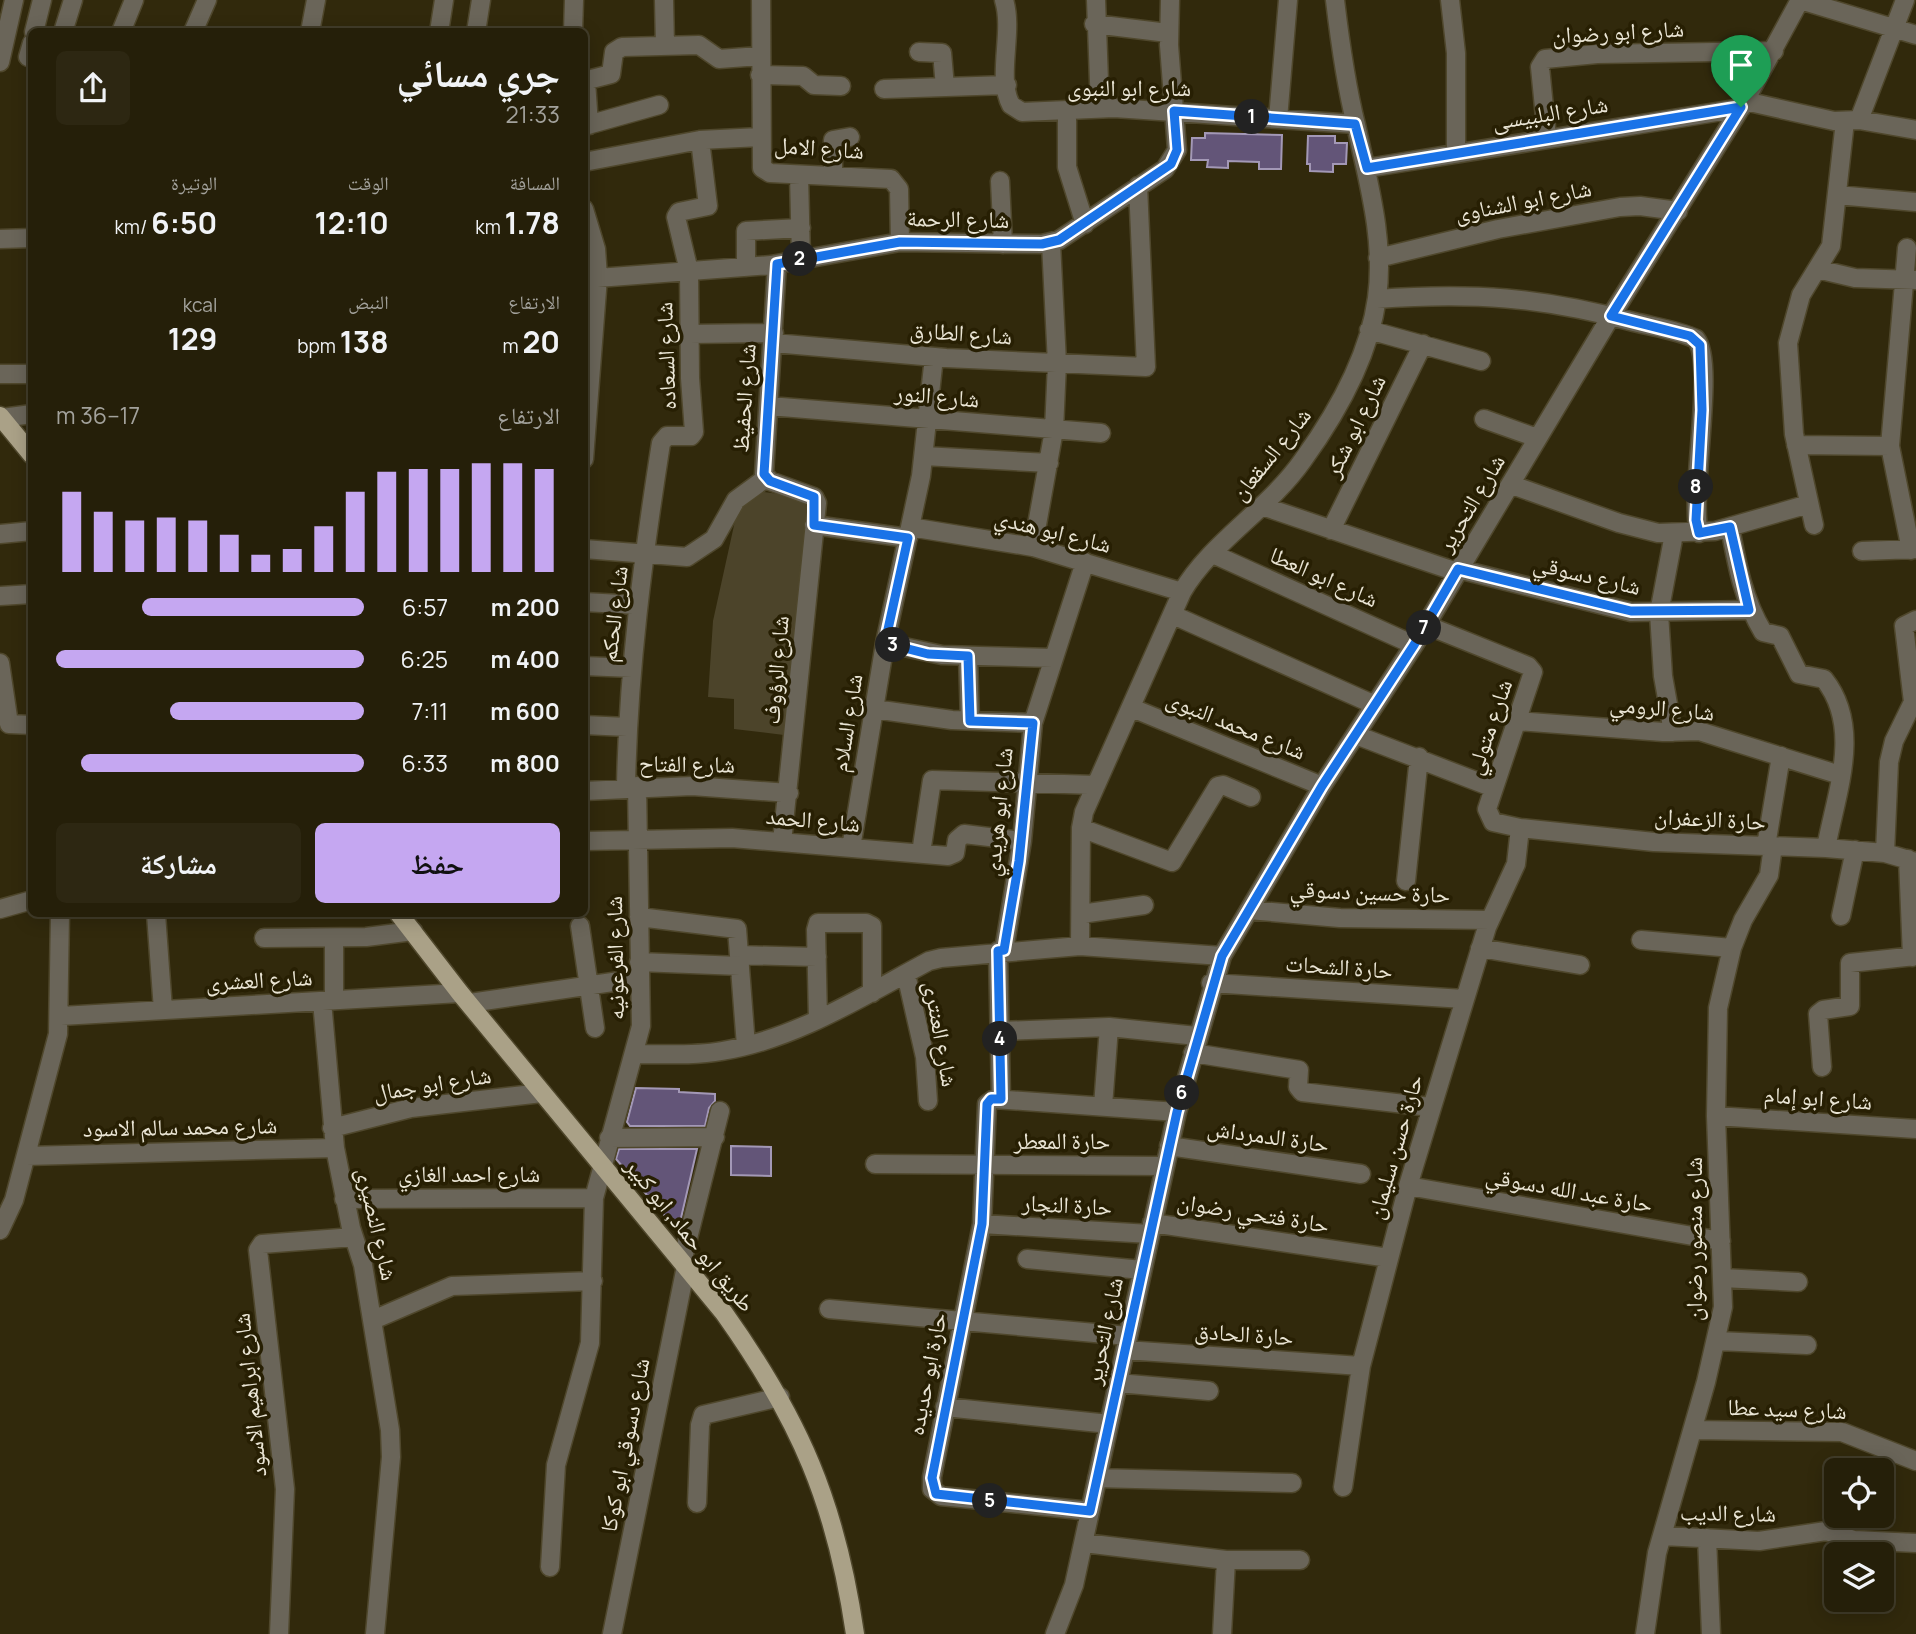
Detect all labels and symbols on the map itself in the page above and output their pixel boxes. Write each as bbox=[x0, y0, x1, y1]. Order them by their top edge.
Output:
street label: شارع ابو رضوان bbox=[1551, 12, 1685, 50]
pin bbox=[1711, 35, 1771, 107]
street label: شارع ابو النبوى bbox=[1067, 71, 1191, 103]
street label: شارع البلبيسى bbox=[1490, 87, 1610, 137]
pin: 1 bbox=[1234, 100, 1270, 134]
street label: شارع الامل bbox=[773, 128, 865, 166]
street label: شارع ابو الشناوى bbox=[1452, 171, 1594, 229]
street label: شارع الرحمة bbox=[906, 201, 1010, 235]
pin: 2 bbox=[782, 242, 818, 276]
street label: شارع السعاده bbox=[647, 301, 683, 411]
street label: شارع الطارق bbox=[909, 312, 1013, 352]
street label: شارع الحفيظ bbox=[723, 342, 763, 453]
street label: شارع ابو شكر bbox=[1315, 369, 1393, 483]
street label: شارع النور bbox=[892, 375, 981, 415]
street label: شارع السقعان bbox=[1223, 400, 1318, 507]
street label: شارع التحرير bbox=[1428, 448, 1512, 558]
pin: 8 bbox=[1678, 470, 1714, 504]
street label: شارع ابو هندي bbox=[991, 500, 1115, 564]
street label: شارع ابو العطا bbox=[1265, 538, 1384, 614]
street label: شارع دسوقي bbox=[1530, 546, 1644, 606]
street label: شارع الحكم bbox=[591, 564, 636, 664]
pin: 7 bbox=[1406, 610, 1442, 646]
street label: شارع الرؤوف bbox=[754, 614, 796, 726]
pin: 3 bbox=[876, 628, 910, 662]
street label: شارع السلام bbox=[822, 671, 871, 774]
street label: شارع متولي bbox=[1457, 675, 1523, 780]
street label: شارع محمد النبوى bbox=[1162, 682, 1311, 767]
street label: شارع الرومي bbox=[1608, 686, 1716, 731]
street label: شارع الفتاح bbox=[639, 746, 735, 780]
street label: شارع ابو هريدي bbox=[974, 746, 1024, 878]
street label: شارع الحمد bbox=[765, 799, 862, 839]
street label: حارة الزعفران bbox=[1653, 799, 1767, 837]
street label: حارة حسين دسوقي bbox=[1289, 872, 1451, 914]
street label: شارع الفرعونيه bbox=[597, 896, 631, 1020]
street label: حارة الشحات bbox=[1284, 946, 1394, 986]
street label: شارع العشرى bbox=[205, 960, 313, 998]
street label: شارع العنترى bbox=[917, 979, 967, 1089]
pin: 4 bbox=[982, 1021, 1018, 1056]
street label: شارع ابو جمال bbox=[371, 1058, 493, 1108]
street label: حارة حسن سليمان bbox=[1358, 1071, 1430, 1223]
pin: 6 bbox=[1164, 1076, 1200, 1110]
street label: شارع ابو إمام bbox=[1763, 1077, 1873, 1118]
street label: شارع محمد سالم الاسود bbox=[82, 1108, 278, 1145]
street label: حارة الدمرداش bbox=[1205, 1111, 1331, 1159]
street label: حارة المعطر bbox=[1013, 1124, 1110, 1156]
street label: طريق ابو حماد, ابو كبير bbox=[618, 1150, 763, 1318]
street label: شارع احمد الغازي bbox=[398, 1157, 540, 1193]
street label: شارع منصور رضوان bbox=[1677, 1157, 1709, 1321]
street label: حارة عبد الله دسوقي bbox=[1483, 1159, 1655, 1223]
street label: شارع النصيرى bbox=[349, 1164, 407, 1283]
street label: حارة فتحي رضوان bbox=[1174, 1184, 1332, 1244]
street label: حارة النجار bbox=[1020, 1186, 1113, 1222]
street label: شارع التحرير bbox=[1076, 1274, 1130, 1388]
street label: حارة ابو حديده bbox=[898, 1310, 954, 1438]
street label: شارع ابراهيم الاسود bbox=[225, 1312, 275, 1479]
street label: حارة الحادق bbox=[1193, 1314, 1295, 1352]
street label: شارع دسوقي ابو كوكا bbox=[591, 1355, 660, 1535]
street label: شارع سيد عطا bbox=[1727, 1390, 1847, 1426]
pin: 5 bbox=[972, 1484, 1007, 1518]
street label: شارع الديب bbox=[1680, 1495, 1776, 1529]

